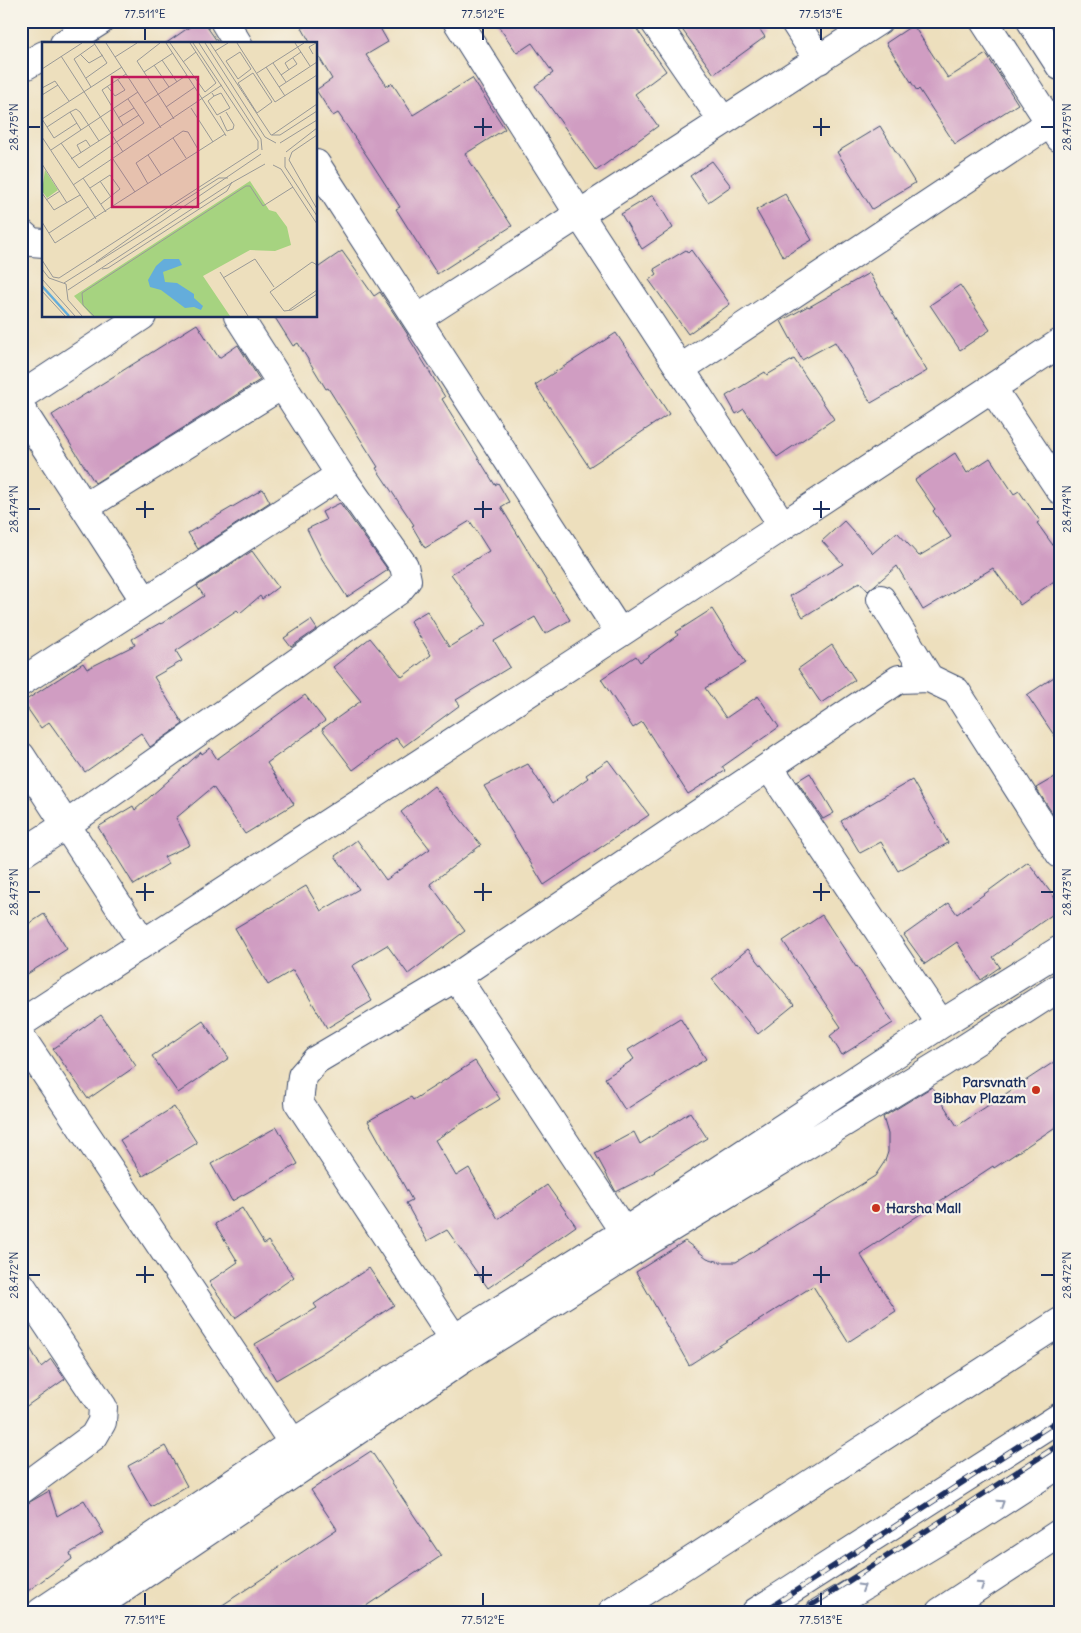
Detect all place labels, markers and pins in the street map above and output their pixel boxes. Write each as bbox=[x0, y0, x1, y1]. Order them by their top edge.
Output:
place label: Parsvnath Bibhav Plazam bbox=[933, 1073, 1027, 1107]
marker: Parsvnath Bibhav Plazam bbox=[1030, 1084, 1042, 1096]
place label: Harsha Mall bbox=[886, 1199, 961, 1217]
marker: Harsha Mall bbox=[870, 1202, 882, 1214]

